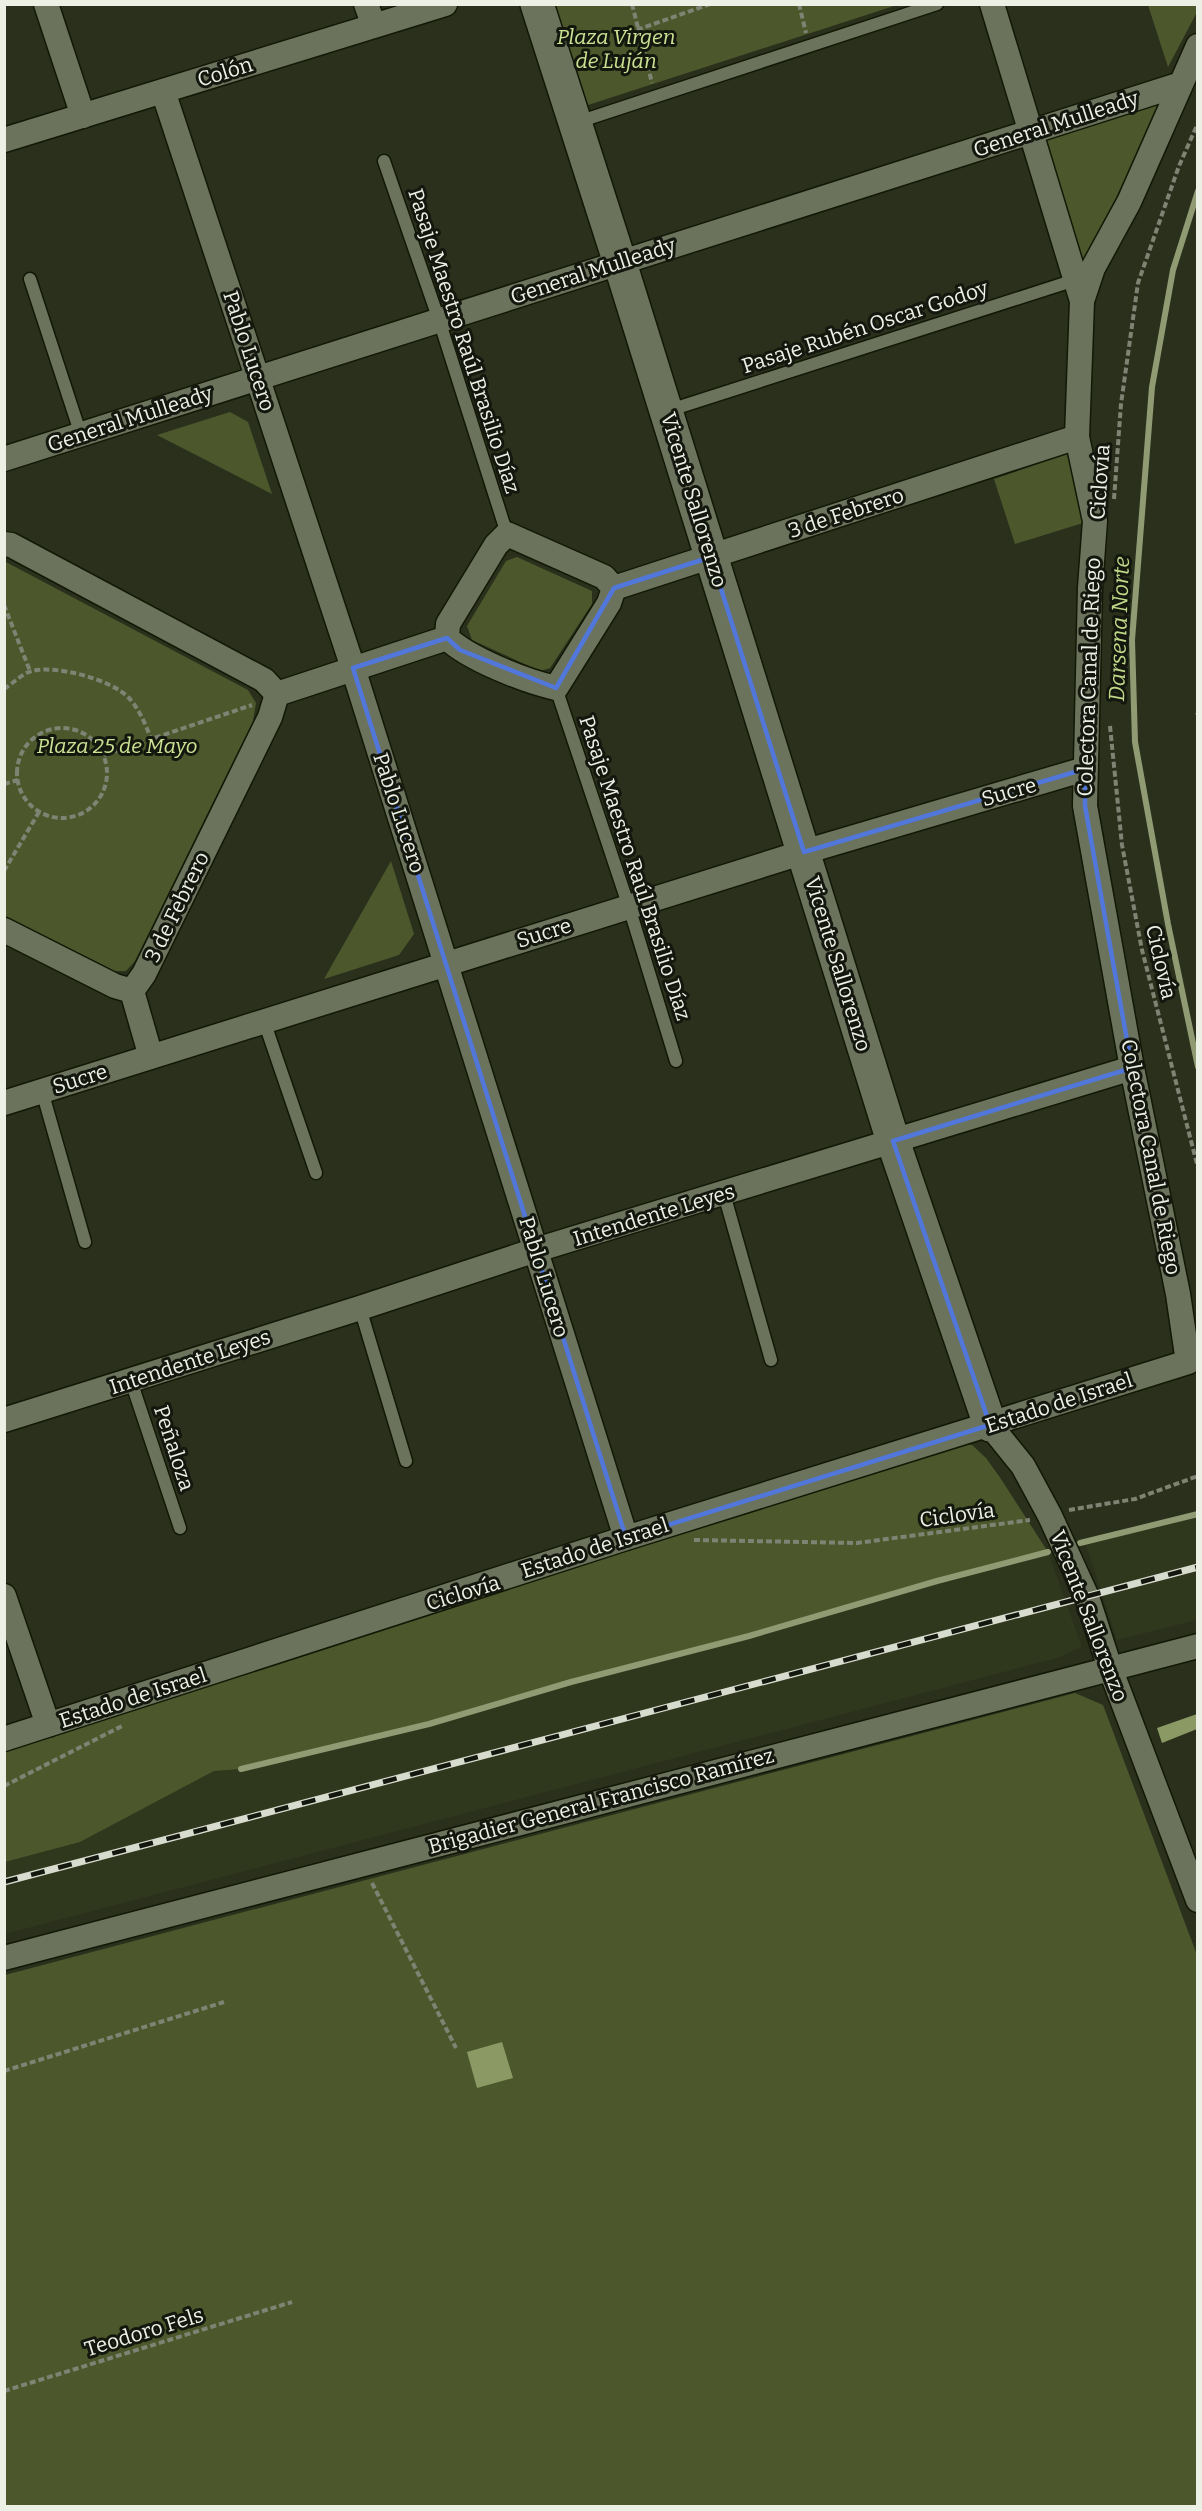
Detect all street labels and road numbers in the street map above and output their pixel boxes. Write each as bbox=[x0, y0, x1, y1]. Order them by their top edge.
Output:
street label: Colón bbox=[194, 51, 256, 93]
street label: General Mulleady bbox=[970, 85, 1143, 163]
street label: Pasaje Maestro Raúl Brasilio Díaz bbox=[402, 185, 526, 497]
street label: General Mulleady bbox=[507, 232, 680, 310]
street label: Pasaje Rubén Oscar Godoy bbox=[738, 275, 992, 379]
street label: Pablo Lucero bbox=[217, 288, 281, 414]
street label: General Mulleady bbox=[44, 380, 217, 458]
street label: Vicente Sallorenzo bbox=[655, 409, 733, 591]
street label: Ciclovía bbox=[1084, 443, 1116, 521]
street label: 3 de Febrero bbox=[785, 482, 907, 544]
street label: Colectora Canal de Riego bbox=[1072, 557, 1106, 797]
street label: Pasaje Maestro Raúl Brasilio Díaz bbox=[573, 712, 697, 1024]
street label: Pablo Lucero bbox=[367, 750, 431, 876]
street label: Sucre bbox=[978, 772, 1040, 812]
street label: 3 de Febrero bbox=[139, 847, 215, 967]
street label: Vicente Sallorenzo bbox=[799, 873, 877, 1055]
street label: Sucre bbox=[513, 912, 575, 954]
street label: Ciclovía bbox=[1140, 922, 1182, 1002]
street label: Colectora Canal de Riego bbox=[1115, 1037, 1187, 1277]
street label: Sucre bbox=[49, 1058, 111, 1100]
street label: Intendente Leyes bbox=[570, 1178, 738, 1252]
street label: Pablo Lucero bbox=[513, 1213, 575, 1341]
street label: Intendente Leyes bbox=[106, 1324, 274, 1400]
street label: Estado de Israel bbox=[982, 1367, 1136, 1439]
street label: Peñaloza bbox=[148, 1402, 200, 1494]
street label: Ciclovía bbox=[918, 1497, 997, 1533]
street label: Estado de Israel bbox=[518, 1512, 672, 1584]
street label: Vicente Sallorenzo bbox=[1044, 1527, 1134, 1705]
street label: Ciclovía bbox=[423, 1569, 503, 1616]
street label: Estado de Israel bbox=[56, 1662, 210, 1734]
street label: Brigadier General Francisco Ramírez bbox=[425, 1742, 777, 1860]
street label: Teodoro Fels bbox=[81, 2302, 207, 2362]

